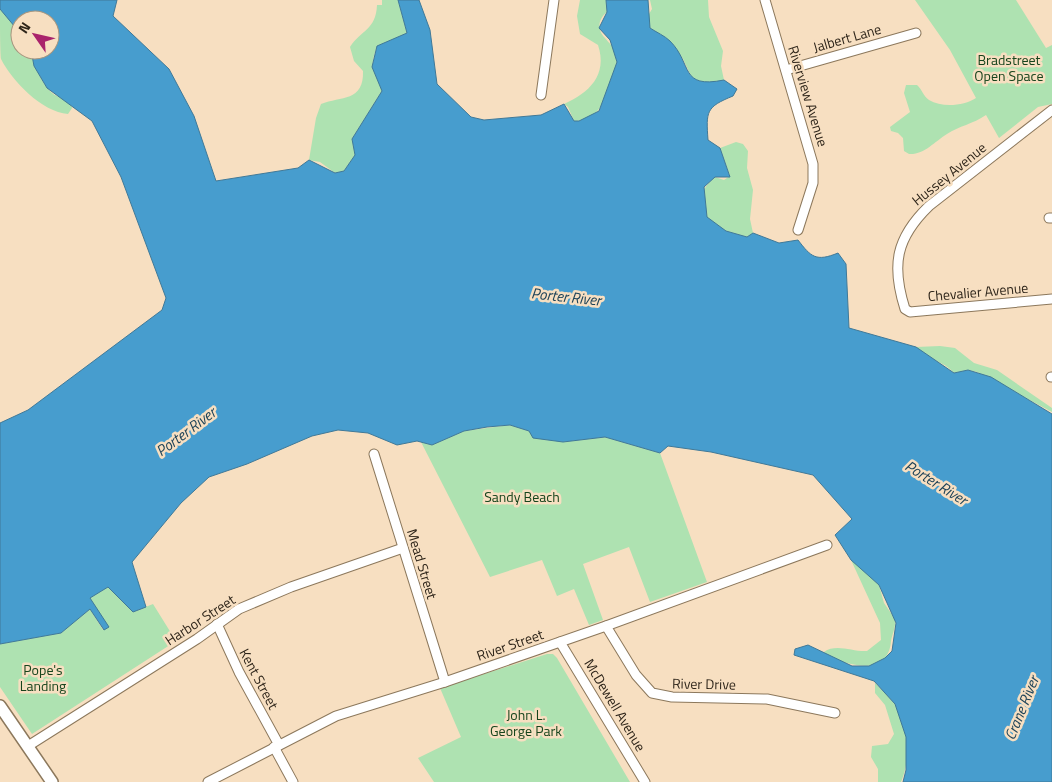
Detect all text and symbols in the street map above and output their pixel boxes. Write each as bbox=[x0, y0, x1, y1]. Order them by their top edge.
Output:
north arrow bbox=[10, 10, 60, 60]
text: N bbox=[12, 18, 35, 37]
street label: Jalbert Lane bbox=[810, 18, 883, 57]
street label: Riverview Avenue bbox=[783, 43, 834, 149]
park label: Bradstreet Open Space bbox=[974, 49, 1044, 86]
street label: Hussey Avenue bbox=[907, 137, 990, 210]
street label: Chevalier Avenue bbox=[927, 277, 1029, 306]
water label: Porter River bbox=[530, 281, 604, 312]
water label: Porter River bbox=[151, 400, 222, 462]
water label: Porter River bbox=[901, 454, 974, 512]
park label: Sandy Beach bbox=[484, 486, 560, 507]
street label: Mead Street bbox=[402, 526, 443, 602]
street label: Harbor Street bbox=[160, 589, 239, 650]
street label: River Street bbox=[474, 623, 546, 666]
street label: Kent Street bbox=[235, 645, 284, 713]
street label: McDewell Avenue bbox=[579, 654, 651, 755]
park label: Pope's Landing bbox=[20, 659, 66, 696]
water label: Crane River bbox=[998, 670, 1046, 743]
street label: River Drive bbox=[672, 672, 736, 695]
park label: John L. George Park bbox=[490, 704, 562, 741]

